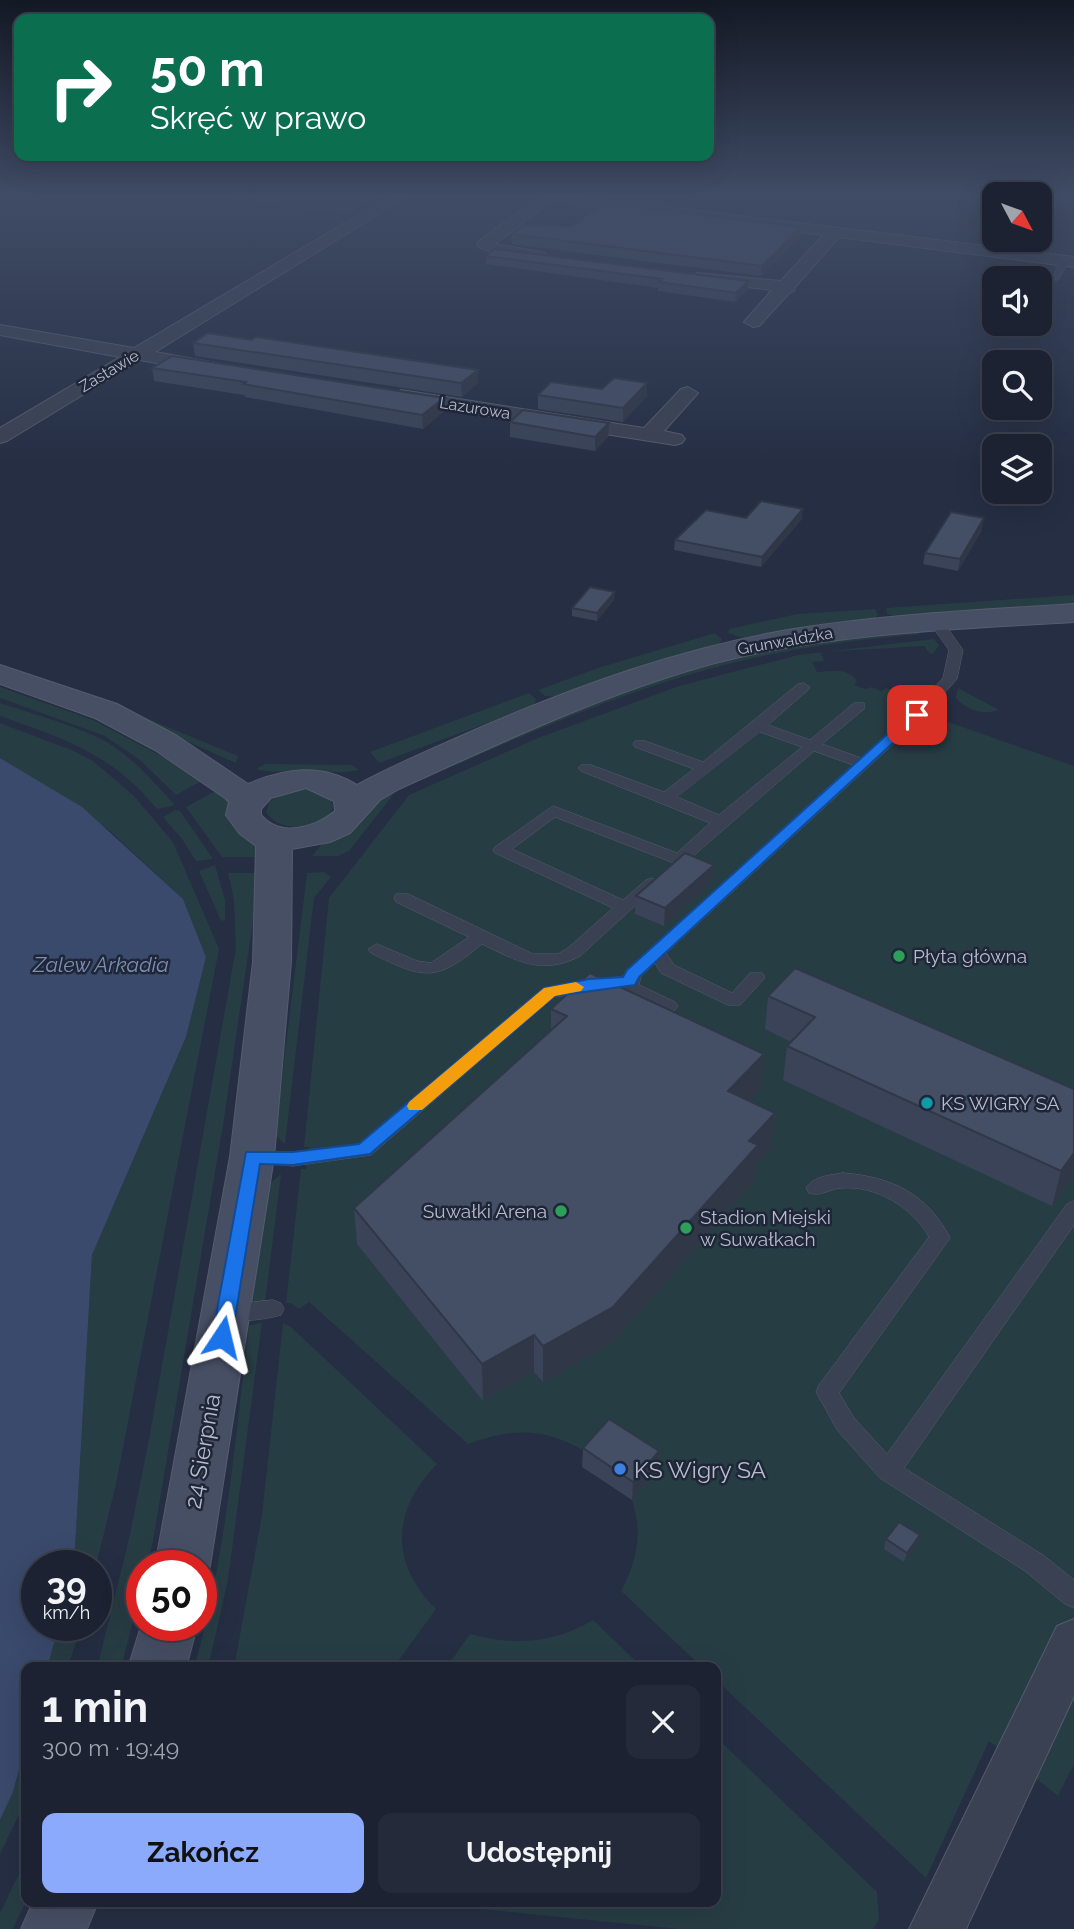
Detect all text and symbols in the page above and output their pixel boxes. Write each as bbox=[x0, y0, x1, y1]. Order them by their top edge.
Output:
text: 50 m bbox=[150, 40, 265, 97]
icon: right bbox=[35, 42, 126, 133]
text: Skręć w prawo bbox=[150, 99, 366, 136]
north arrow bbox=[982, 182, 1052, 252]
map controls bbox=[982, 182, 1052, 504]
button: sound bbox=[982, 266, 1052, 336]
street label: Zastawie bbox=[76, 346, 142, 396]
button: search bbox=[982, 350, 1052, 420]
street label: Lazurowa bbox=[438, 393, 512, 423]
button: layers bbox=[982, 434, 1052, 504]
street label: Grunwaldzka bbox=[736, 623, 834, 659]
pin bbox=[887, 685, 947, 745]
icon: arrive bbox=[898, 696, 936, 734]
place label: Płyta główna bbox=[913, 945, 1027, 967]
marker: Płyta główna bbox=[891, 948, 907, 964]
water label: Zalew Arkadia bbox=[32, 952, 169, 977]
place label: KS WIGRY SA bbox=[941, 1092, 1060, 1114]
marker: KS WIGRY SA bbox=[919, 1095, 935, 1111]
place label: Suwałki Arena bbox=[423, 1200, 547, 1222]
marker: Suwałki Arena bbox=[553, 1203, 569, 1219]
place label: Stadion Miejski w Suwałkach bbox=[700, 1206, 831, 1250]
marker: Stadion Miejski w Suwałkach bbox=[678, 1220, 694, 1236]
position arrow bbox=[185, 1300, 259, 1374]
street label: 24 Sierpnia bbox=[179, 1391, 225, 1511]
place label: KS Wigry SA bbox=[634, 1456, 767, 1483]
marker: KS Wigry SA bbox=[612, 1461, 628, 1477]
speed limit sign: 50 bbox=[126, 1550, 217, 1641]
text: 39 bbox=[46, 1566, 87, 1607]
text: km/h bbox=[43, 1602, 90, 1623]
text: 1 min bbox=[42, 1683, 148, 1732]
button: close bbox=[626, 1685, 700, 1759]
text: 300 m · 19:49 bbox=[42, 1734, 179, 1761]
button: Zakończ bbox=[42, 1813, 364, 1893]
button: Udostępnij bbox=[378, 1813, 700, 1893]

